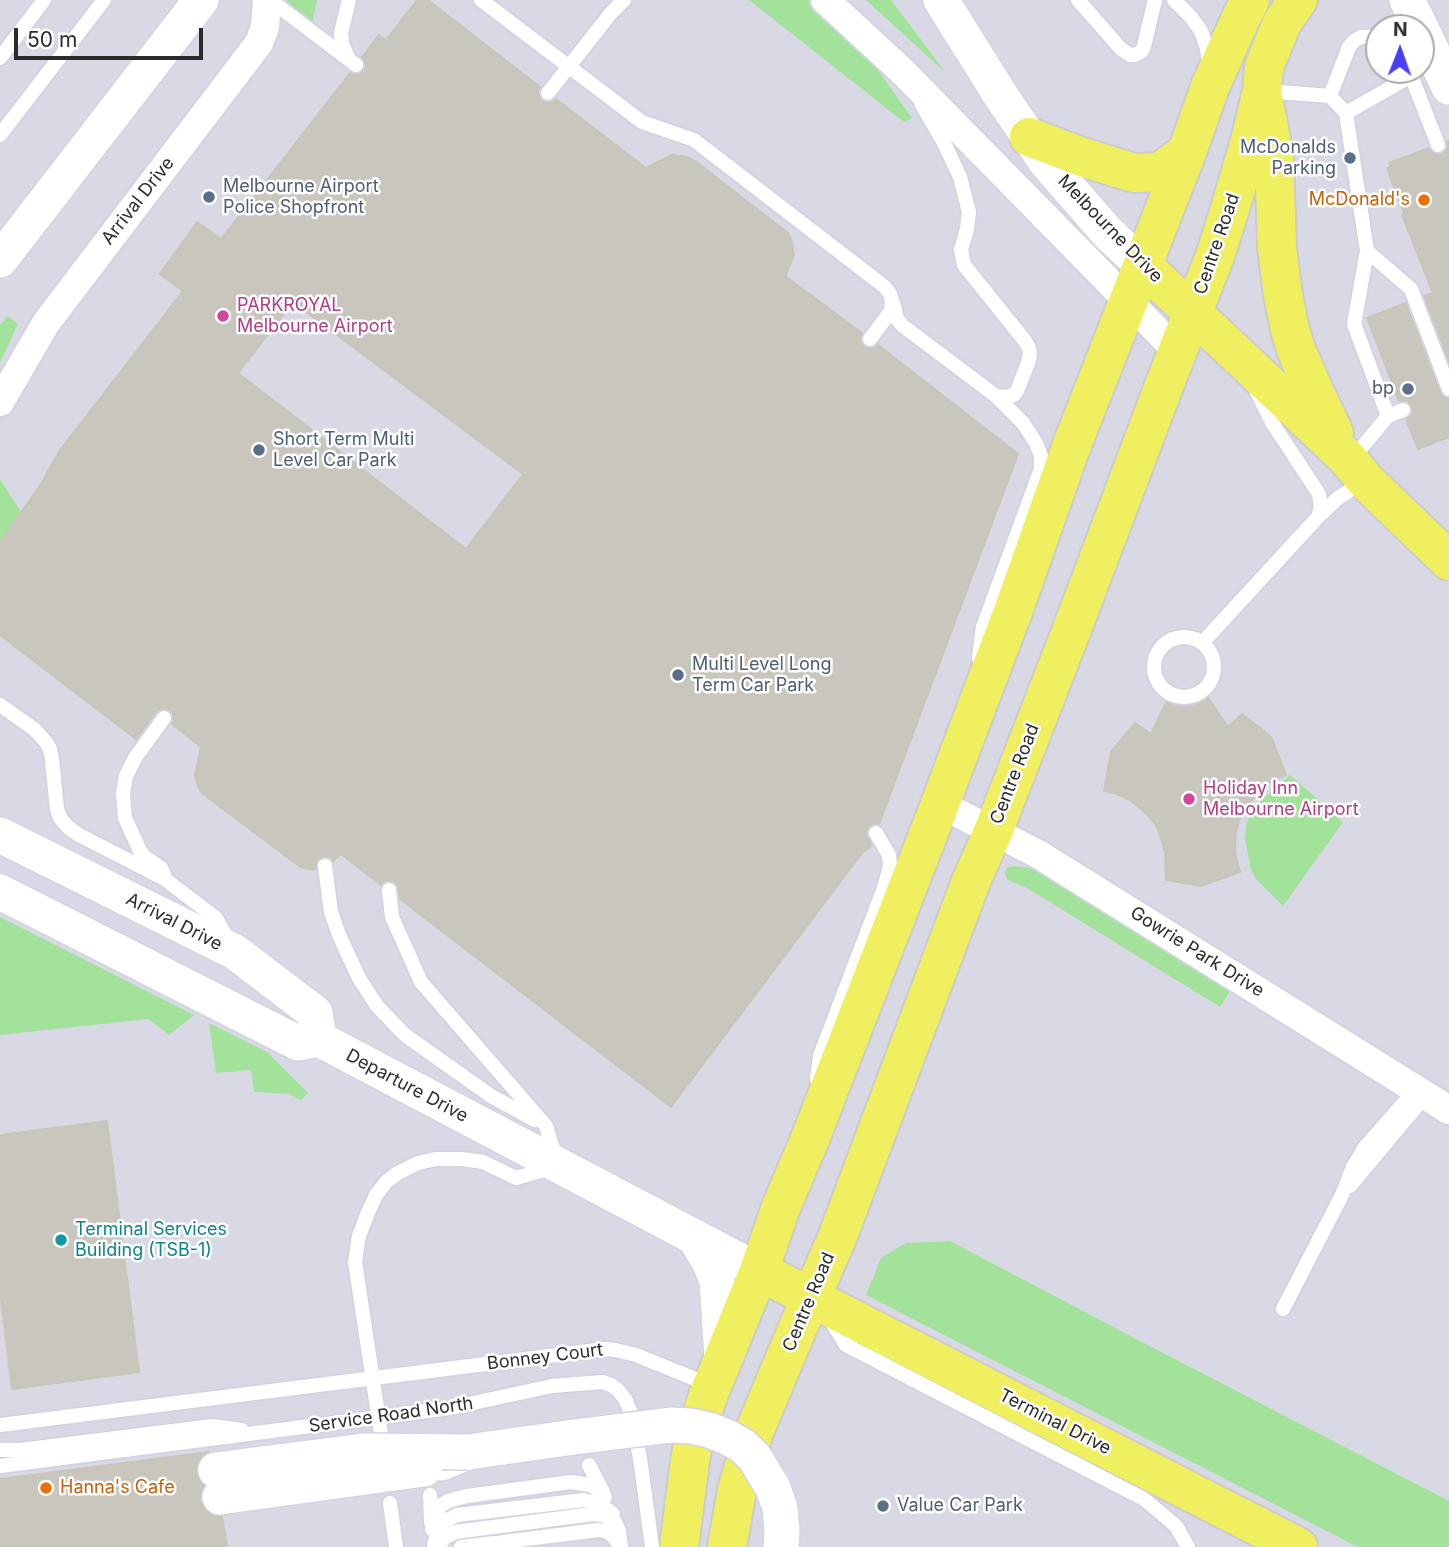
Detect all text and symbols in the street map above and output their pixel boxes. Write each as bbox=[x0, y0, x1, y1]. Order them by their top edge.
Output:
scale bar bbox=[18, 14, 206, 58]
north arrow bbox=[1365, 14, 1435, 84]
text: N bbox=[1393, 18, 1408, 41]
text: 50 m bbox=[27, 27, 77, 52]
place label: McDonalds Parking bbox=[1240, 137, 1336, 180]
marker: McDonalds Parking bbox=[1342, 150, 1358, 166]
street label: Arrival Drive bbox=[97, 153, 179, 249]
street label: Melbourne Drive bbox=[1053, 171, 1167, 287]
place label: Melbourne Airport Police Shopfront bbox=[223, 176, 379, 218]
marker: Melbourne Airport Police Shopfront bbox=[201, 189, 217, 205]
place label: McDonald's bbox=[1309, 189, 1410, 211]
street label: Centre Road bbox=[1190, 191, 1244, 297]
marker: McDonald's bbox=[1416, 192, 1432, 208]
place label: PARKROYAL Melbourne Airport bbox=[237, 295, 393, 338]
marker: PARKROYAL Melbourne Airport bbox=[215, 308, 231, 324]
place label: bp bbox=[1372, 378, 1394, 400]
marker: bp bbox=[1400, 381, 1416, 397]
place label: Short Term Multi Level Car Park bbox=[273, 429, 414, 472]
marker: Short Term Multi Level Car Park bbox=[251, 442, 267, 458]
place label: Multi Level Long Term Car Park bbox=[692, 654, 831, 696]
marker: Multi Level Long Term Car Park bbox=[670, 667, 686, 683]
street label: Centre Road bbox=[986, 721, 1044, 827]
place label: Holiday Inn Melbourne Airport bbox=[1203, 778, 1359, 820]
marker: Holiday Inn Melbourne Airport bbox=[1181, 791, 1197, 807]
street label: Arrival Drive bbox=[122, 889, 226, 955]
street label: Gowrie Park Drive bbox=[1126, 902, 1268, 1002]
street label: Departure Drive bbox=[342, 1045, 472, 1127]
place label: Terminal Services Building (TSB-1) bbox=[75, 1219, 227, 1262]
marker: Terminal Services Building (TSB-1) bbox=[53, 1232, 69, 1248]
street label: Centre Road bbox=[778, 1249, 840, 1355]
street label: Bonney Court bbox=[486, 1339, 604, 1375]
street label: Terminal Drive bbox=[995, 1385, 1115, 1459]
street label: Service Road North bbox=[307, 1393, 475, 1437]
place label: Hanna's Cafe bbox=[60, 1477, 175, 1499]
marker: Hanna's Cafe bbox=[38, 1480, 54, 1496]
place label: Value Car Park bbox=[897, 1495, 1023, 1517]
marker: Value Car Park bbox=[875, 1498, 891, 1514]

